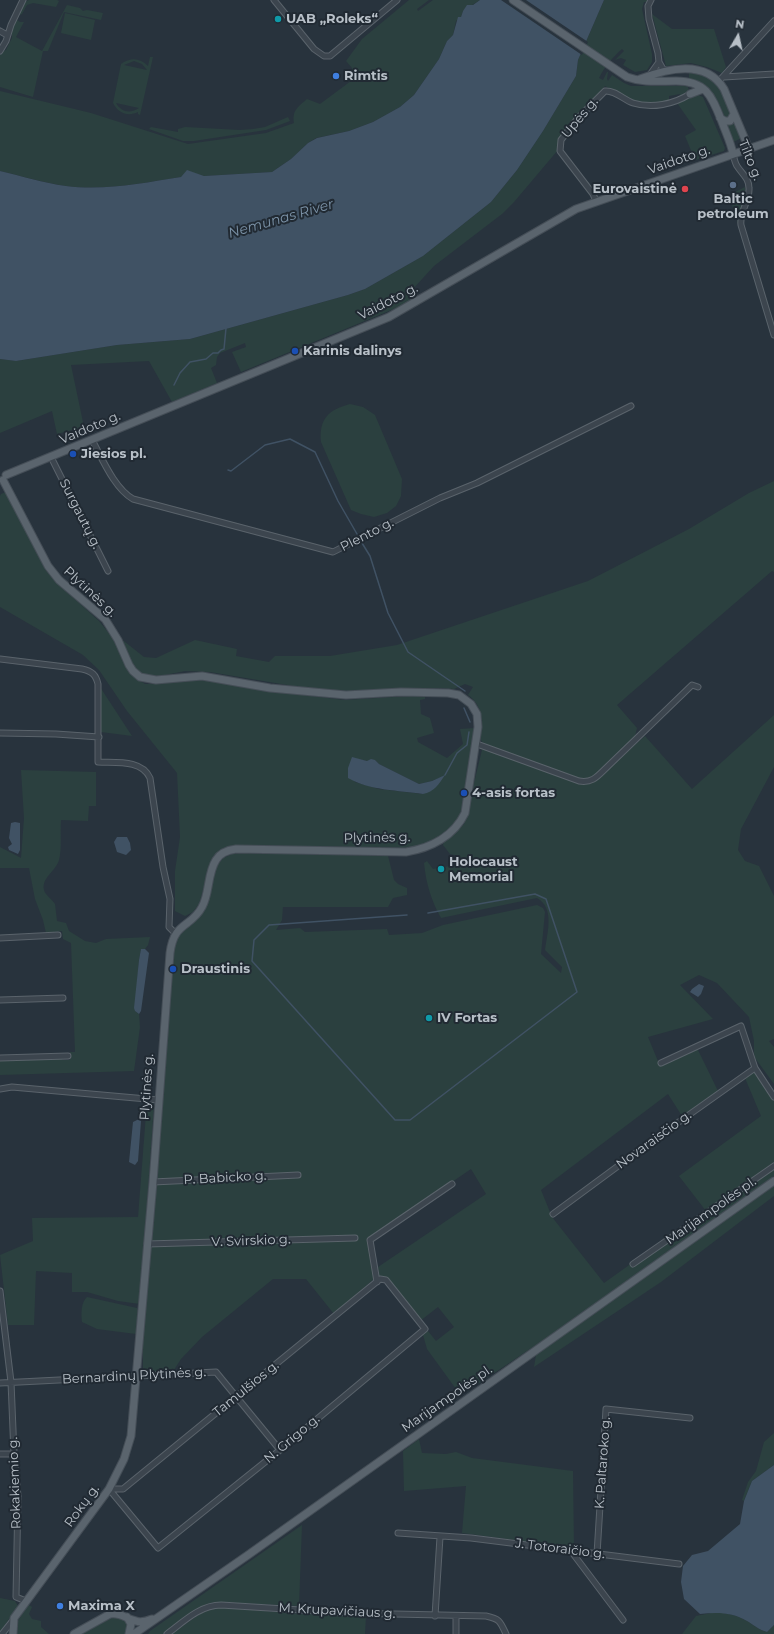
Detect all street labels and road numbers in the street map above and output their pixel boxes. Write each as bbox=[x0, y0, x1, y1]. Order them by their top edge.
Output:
street label: Upės g. bbox=[558, 94, 602, 142]
street label: Tilto g. bbox=[735, 137, 765, 183]
street label: Vaidoto g. bbox=[646, 142, 712, 178]
street label: Vaidoto g. bbox=[356, 280, 420, 324]
street label: Vaidoto g. bbox=[57, 408, 123, 448]
street label: Surgautų g. bbox=[56, 477, 104, 551]
street label: Plento g. bbox=[338, 515, 396, 555]
street label: Plytinės g. bbox=[60, 564, 120, 620]
street label: Plytinės g. bbox=[344, 830, 410, 846]
street label: Plytinės g. bbox=[137, 1053, 157, 1121]
street label: Novaraisčio g. bbox=[613, 1107, 695, 1173]
street label: P. Babicko g. bbox=[183, 1168, 267, 1188]
street label: Marijampolės pl. bbox=[663, 1174, 759, 1248]
street label: V. Svirskio g. bbox=[211, 1232, 291, 1250]
street label: Tamulšios g. bbox=[210, 1358, 282, 1420]
street label: Marijampolės pl. bbox=[399, 1362, 495, 1436]
street label: Bernardinų Plytinės g. bbox=[62, 1364, 206, 1388]
street label: N. Grigo g. bbox=[261, 1411, 323, 1467]
street label: K. Paltaroko g. bbox=[592, 1416, 614, 1510]
street label: Rokakiemio g. bbox=[6, 1437, 24, 1529]
street label: Rokų g. bbox=[61, 1482, 103, 1530]
street label: J. Totoraičio g. bbox=[514, 1536, 606, 1562]
street label: M. Krupavičiaus g. bbox=[278, 1600, 396, 1622]

